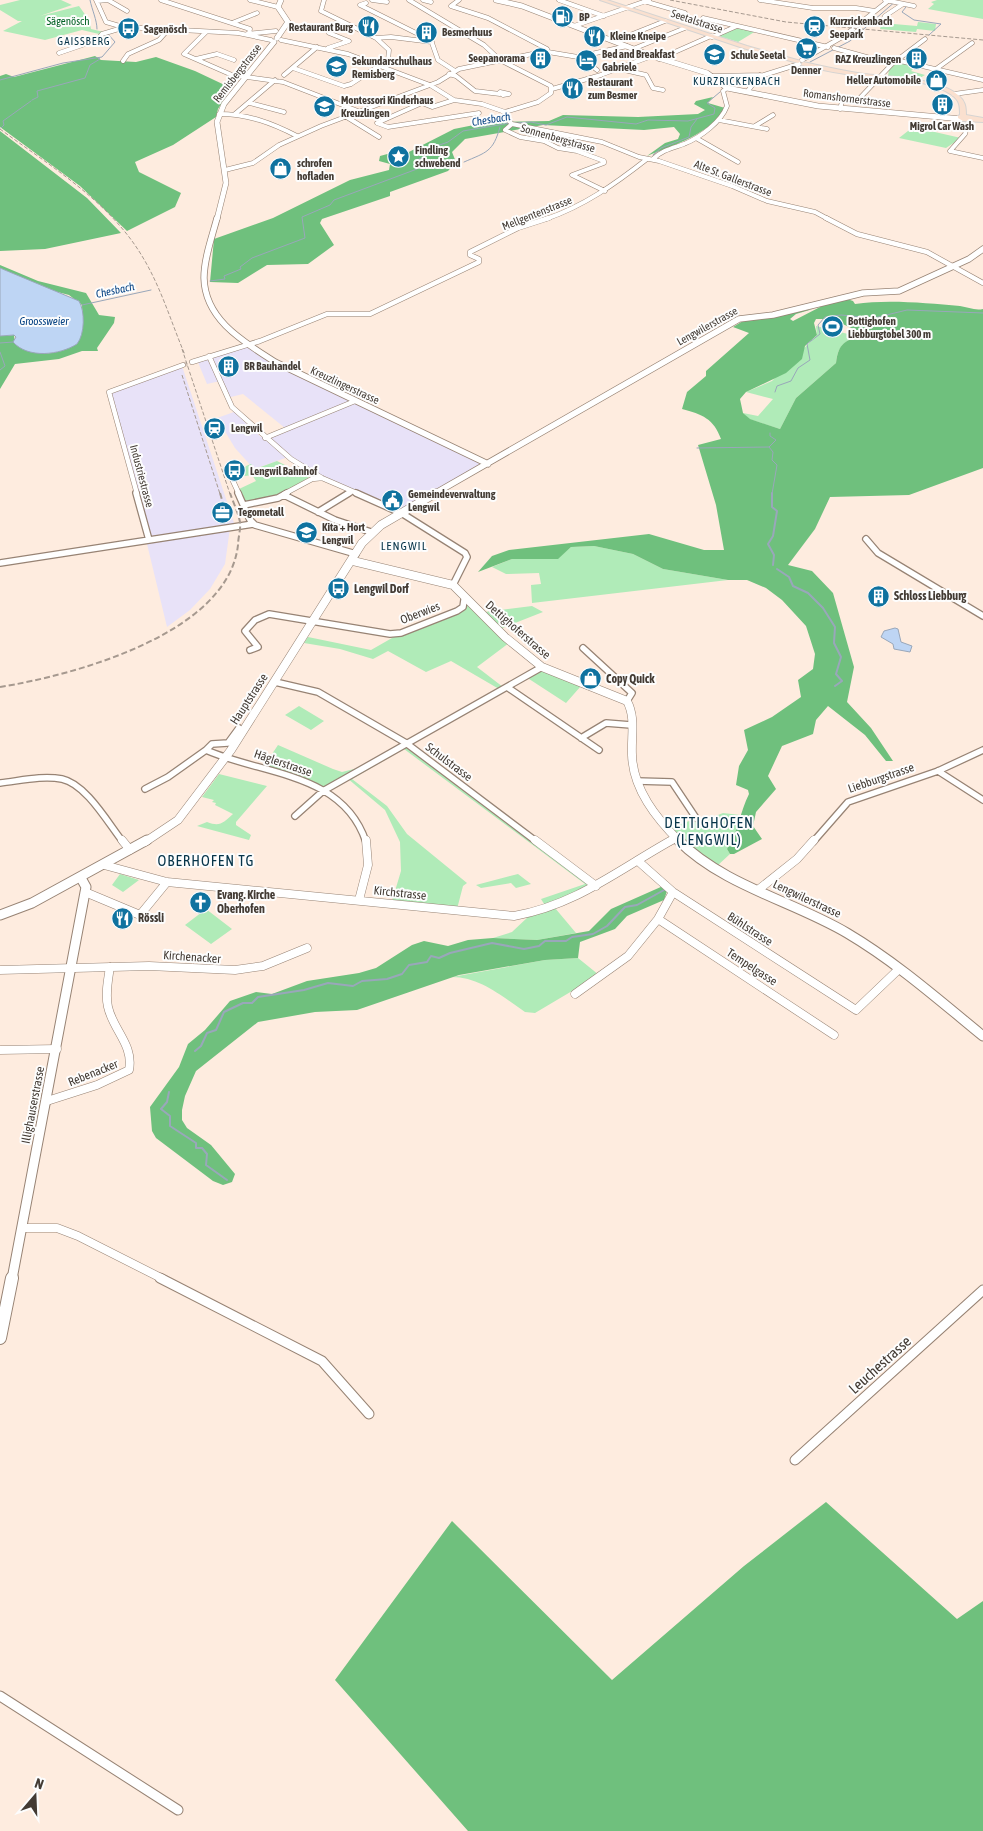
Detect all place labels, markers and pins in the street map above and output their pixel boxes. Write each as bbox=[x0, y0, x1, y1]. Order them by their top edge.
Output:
fuel station icon: BP bbox=[551, 5, 575, 29]
place label: BP bbox=[579, 11, 590, 23]
restaurant icon: Restaurant Burg bbox=[357, 15, 381, 39]
station icon: Kurzrickenbach Seepark bbox=[802, 15, 826, 39]
place label: Kurzrickenbach Seepark bbox=[830, 15, 892, 40]
bus stop icon: Sagenösch bbox=[116, 17, 140, 41]
building icon: Besmerhuus bbox=[414, 20, 438, 44]
place label: Restaurant Burg bbox=[289, 21, 353, 33]
place label: Sagenösch bbox=[144, 23, 187, 35]
restaurant icon: Kleine Kneipe bbox=[582, 24, 606, 48]
place label: Besmerhuus bbox=[442, 26, 492, 38]
place label: Kleine Kneipe bbox=[610, 30, 666, 42]
supermarket icon: Denner bbox=[794, 37, 818, 61]
school or university icon: Schule Seetal bbox=[703, 43, 727, 67]
building icon: Seepanorama bbox=[529, 46, 553, 70]
building icon: RAZ Kreuzlingen bbox=[905, 47, 929, 71]
hotel icon: Bed and Breakfast Gabriele bbox=[574, 48, 598, 72]
place label: Bed and Breakfast Gabriele bbox=[602, 48, 675, 73]
place label: Schule Seetal bbox=[731, 49, 786, 61]
place label: Seepanorama bbox=[468, 52, 525, 64]
place label: RAZ Kreuzlingen bbox=[835, 53, 901, 65]
school or university icon: Sekundarschulhaus Remisberg bbox=[324, 55, 348, 79]
place label: Sekundarschulhaus Remisberg bbox=[352, 55, 432, 80]
place label: Denner bbox=[791, 64, 822, 76]
shop icon: Heller Automobile bbox=[925, 68, 949, 92]
place label: Heller Automobile bbox=[847, 74, 921, 86]
restaurant icon: Restaurant zum Besmer bbox=[560, 76, 584, 100]
place label: Restaurant zum Besmer bbox=[588, 76, 638, 101]
building icon: Migrol Car Wash bbox=[930, 93, 954, 117]
school or university icon: Montessori Kinderhaus Kreuzlingen bbox=[313, 94, 337, 118]
place label: Montessori Kinderhaus Kreuzlingen bbox=[341, 94, 434, 119]
place label: Migrol Car Wash bbox=[910, 120, 974, 132]
place icon: Findling schwebend bbox=[387, 144, 411, 168]
place label: Findling schwebend bbox=[415, 144, 461, 169]
shop icon: schrofen hofladen bbox=[269, 157, 293, 181]
place label: schrofen hofladen bbox=[297, 157, 334, 182]
sports icon: Bottighofen Liebburgtobel 300 m bbox=[820, 315, 844, 339]
place label: Bottighofen Liebburgtobel 300 m bbox=[848, 315, 931, 340]
building icon: BR Bauhandel bbox=[216, 354, 240, 378]
place label: BR Bauhandel bbox=[244, 360, 302, 372]
station icon: Lengwil bbox=[203, 416, 227, 440]
place label: Lengwil bbox=[231, 422, 263, 434]
bus stop icon: Lengwil Bahnhof bbox=[222, 459, 246, 483]
place label: Lengwil Bahnhof bbox=[250, 465, 318, 477]
public building icon: Gemeindeverwaltung Lengwil bbox=[380, 488, 404, 512]
place label: Gemeindeverwaltung Lengwil bbox=[408, 488, 496, 513]
office icon: Tegometall bbox=[210, 500, 234, 524]
place label: Tegometall bbox=[238, 506, 285, 518]
school or university icon: Kita + Hort Lengwil bbox=[294, 521, 318, 545]
place label: Kita + Hort Lengwil bbox=[322, 521, 366, 546]
bus stop icon: Lengwil Dorf bbox=[326, 577, 350, 601]
place label: Lengwil Dorf bbox=[354, 582, 410, 596]
building icon: Schloss Liebburg bbox=[866, 584, 890, 608]
place label: Schloss Liebburg bbox=[894, 589, 967, 603]
shop icon: Copy Quick bbox=[578, 667, 602, 691]
place label: Copy Quick bbox=[606, 672, 655, 686]
place label: Evang. Kirche Oberhofen bbox=[217, 888, 276, 916]
church icon: Evang. Kirche Oberhofen bbox=[189, 890, 213, 914]
restaurant icon: Rössli bbox=[110, 906, 134, 930]
place label: Rössli bbox=[138, 911, 164, 925]

